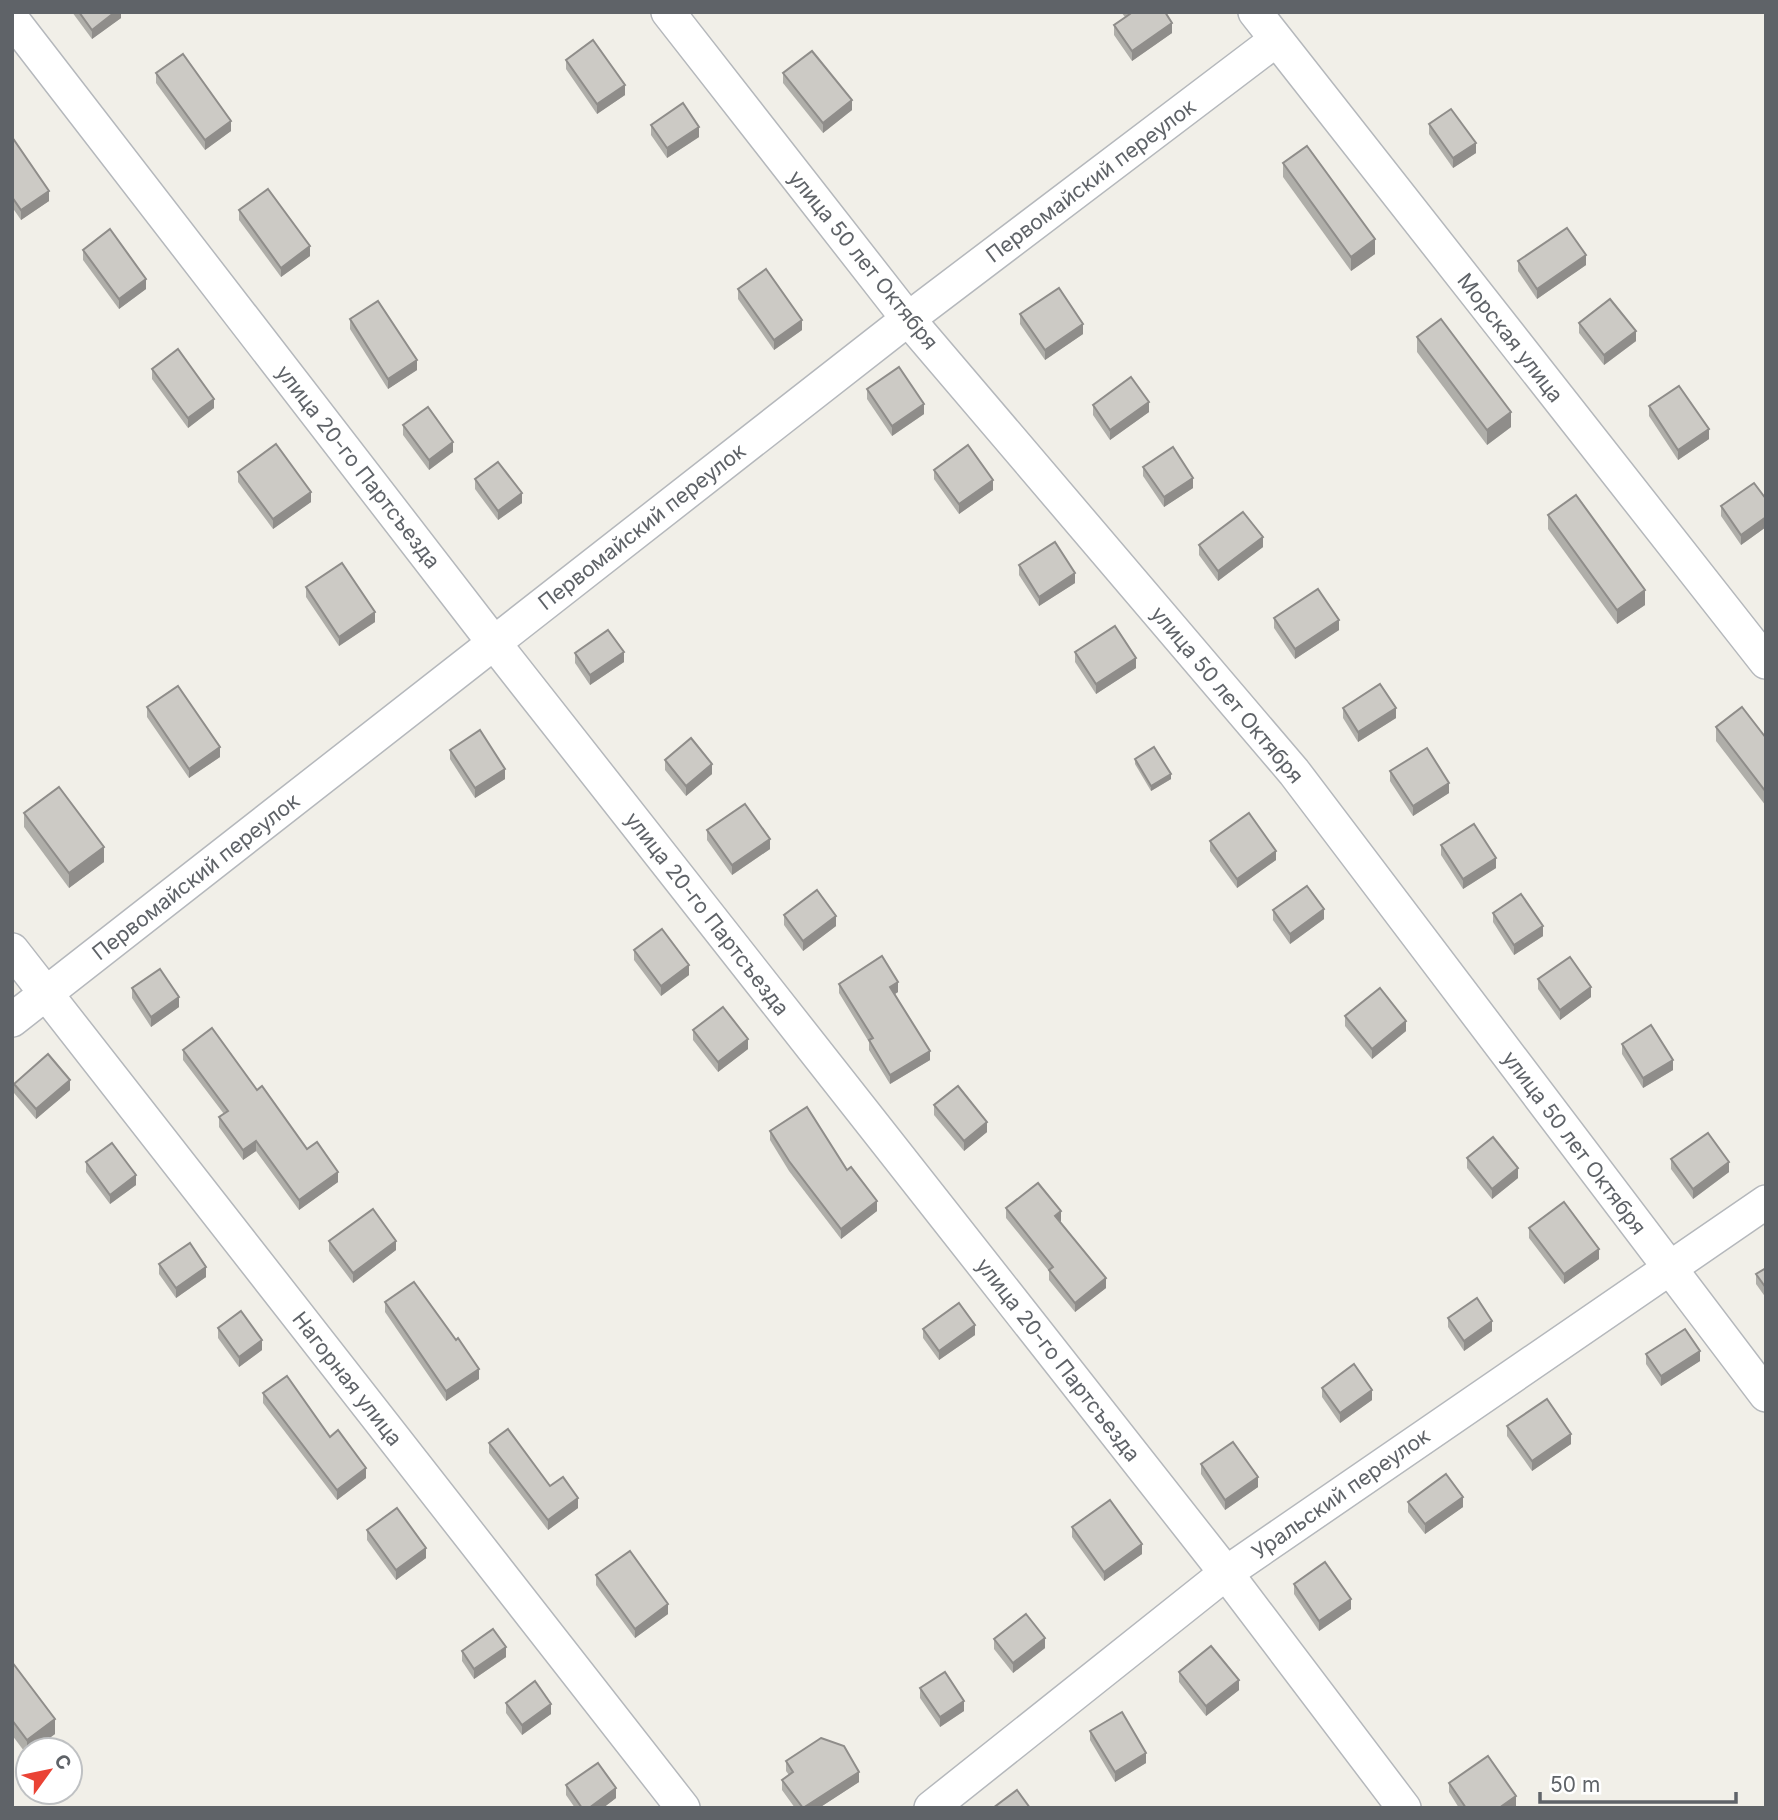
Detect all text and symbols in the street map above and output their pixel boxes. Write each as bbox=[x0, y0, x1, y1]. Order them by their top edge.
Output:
street label: Первомайский переулок bbox=[981, 93, 1201, 268]
street label: улица 50 лет Октября bbox=[783, 165, 943, 354]
street label: Морская улица bbox=[1452, 268, 1569, 407]
street label: улица 20-го Партсъезда bbox=[271, 360, 446, 573]
street label: Первомайский переулок bbox=[533, 438, 751, 615]
street label: улица 50 лет Октября bbox=[1146, 601, 1309, 788]
street label: Первомайский переулок bbox=[87, 788, 305, 965]
street label: улица 20-го Партсъезда bbox=[620, 807, 795, 1020]
street label: улица 50 лет Октября bbox=[1497, 1046, 1652, 1239]
street label: улица 20-го Партсъезда bbox=[971, 1253, 1146, 1466]
street label: Нагорная улица bbox=[287, 1307, 407, 1451]
street label: Уральский переулок bbox=[1247, 1422, 1435, 1564]
north arrow bbox=[14, 1736, 84, 1806]
text: С bbox=[49, 1750, 76, 1774]
scale bar bbox=[1540, 1760, 1736, 1804]
text: 50 m bbox=[1550, 1772, 1600, 1797]

